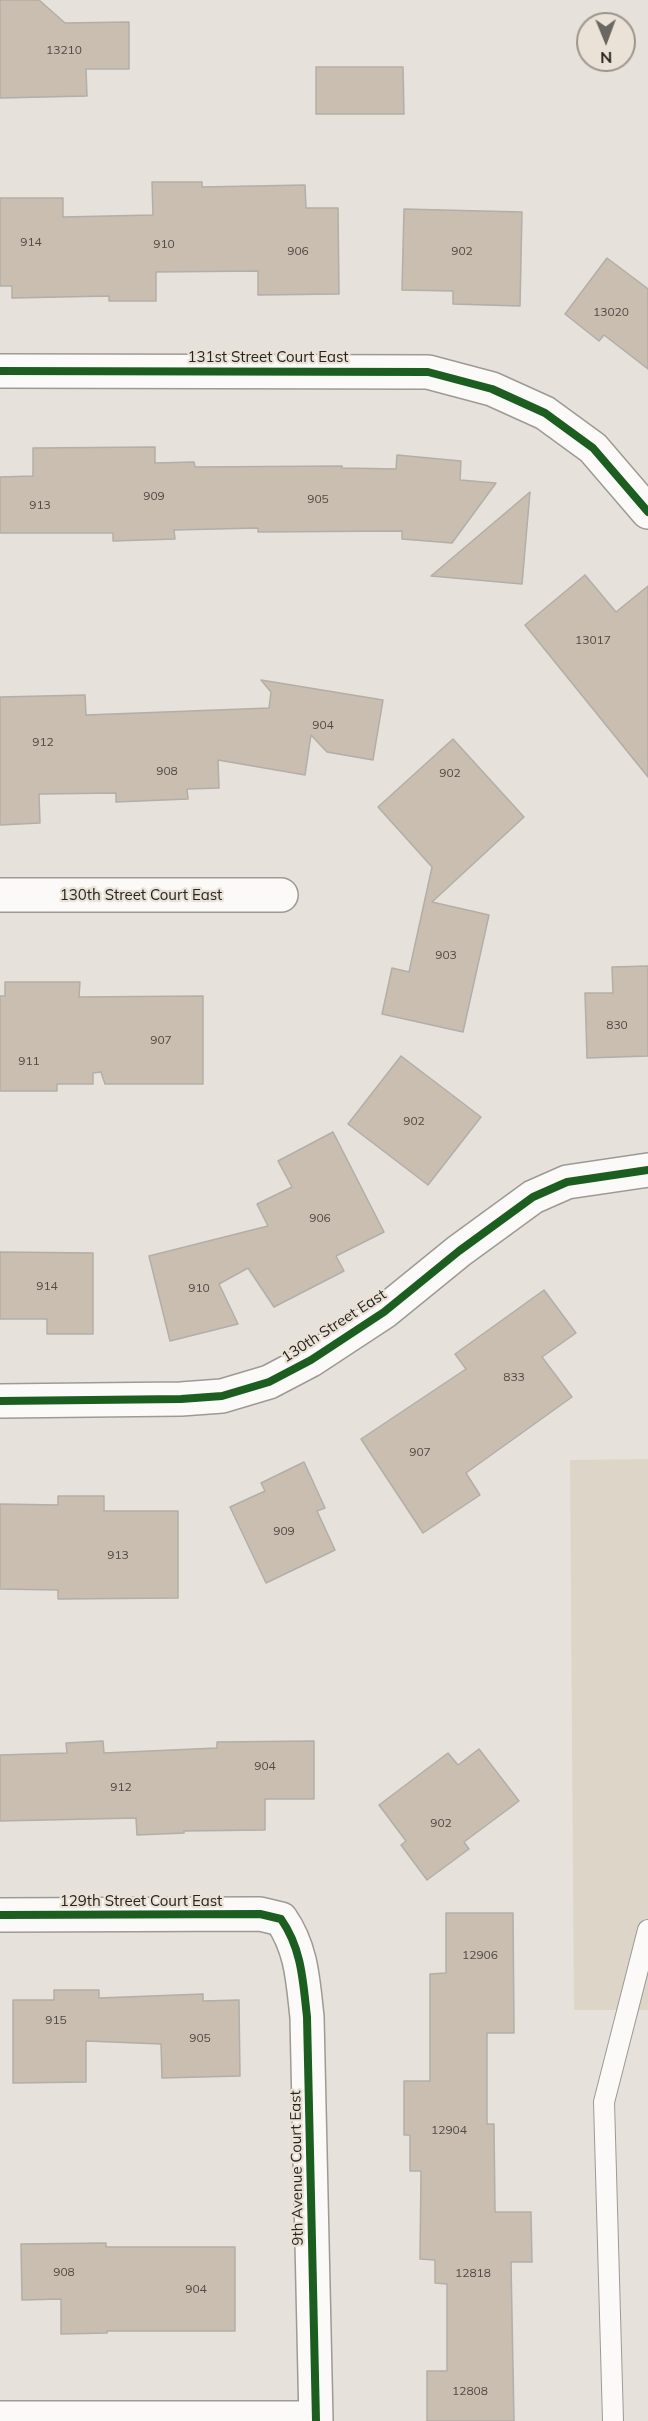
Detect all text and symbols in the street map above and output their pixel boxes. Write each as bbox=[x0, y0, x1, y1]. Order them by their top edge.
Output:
north arrow bbox=[576, 12, 636, 72]
house number: 13210 bbox=[46, 43, 82, 57]
text: N bbox=[600, 48, 612, 68]
house number: 914 bbox=[20, 235, 42, 249]
house number: 910 bbox=[153, 237, 175, 251]
house number: 906 bbox=[287, 244, 309, 258]
house number: 902 bbox=[451, 244, 473, 258]
house number: 13020 bbox=[593, 305, 629, 319]
street label: 131st Street Court East bbox=[187, 348, 349, 366]
house number: 909 bbox=[143, 489, 165, 503]
house number: 905 bbox=[307, 492, 329, 506]
house number: 913 bbox=[29, 498, 51, 512]
house number: 13017 bbox=[575, 633, 611, 647]
house number: 904 bbox=[312, 718, 334, 732]
house number: 912 bbox=[32, 735, 54, 749]
house number: 908 bbox=[156, 764, 178, 778]
house number: 902 bbox=[439, 766, 461, 780]
street label: 130th Street Court East bbox=[60, 886, 222, 904]
house number: 903 bbox=[435, 948, 457, 962]
house number: 830 bbox=[606, 1018, 628, 1032]
house number: 907 bbox=[150, 1033, 172, 1047]
house number: 911 bbox=[18, 1054, 40, 1068]
house number: 902 bbox=[403, 1114, 425, 1128]
house number: 906 bbox=[309, 1211, 331, 1225]
house number: 914 bbox=[36, 1279, 58, 1293]
house number: 910 bbox=[188, 1281, 210, 1295]
street label: 130th Street East bbox=[278, 1286, 390, 1366]
house number: 833 bbox=[503, 1370, 525, 1384]
house number: 907 bbox=[409, 1445, 431, 1459]
house number: 909 bbox=[273, 1524, 295, 1538]
house number: 913 bbox=[107, 1548, 129, 1562]
house number: 904 bbox=[254, 1759, 276, 1773]
house number: 912 bbox=[110, 1780, 132, 1794]
house number: 902 bbox=[430, 1816, 452, 1830]
street label: 129th Street Court East bbox=[60, 1892, 222, 1910]
house number: 12906 bbox=[462, 1948, 498, 1962]
house number: 915 bbox=[45, 2013, 67, 2027]
house number: 905 bbox=[189, 2031, 211, 2045]
street label: 9th Avenue Court East bbox=[287, 2090, 307, 2246]
house number: 12904 bbox=[431, 2123, 467, 2137]
house number: 908 bbox=[53, 2265, 75, 2279]
house number: 12818 bbox=[455, 2266, 491, 2280]
house number: 904 bbox=[185, 2282, 207, 2296]
house number: 12808 bbox=[452, 2384, 488, 2398]

